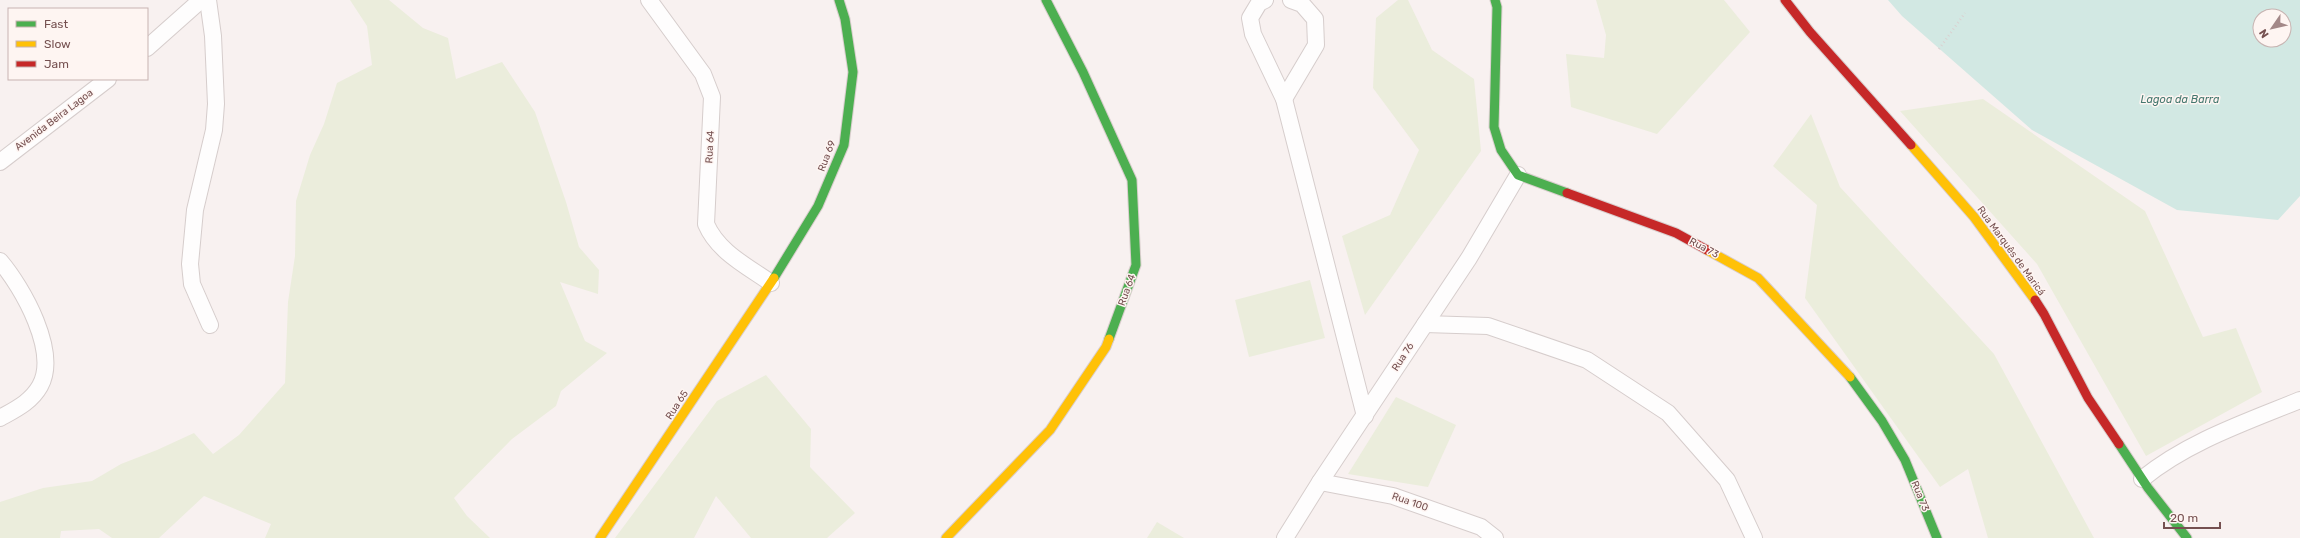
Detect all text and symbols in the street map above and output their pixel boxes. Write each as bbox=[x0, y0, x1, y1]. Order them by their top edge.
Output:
legend bbox=[8, 8, 148, 80]
north arrow bbox=[2252, 8, 2292, 48]
text: Fast bbox=[44, 17, 68, 31]
text: N bbox=[2256, 26, 2272, 40]
text: Slow bbox=[44, 37, 71, 51]
text: Jam bbox=[44, 57, 69, 71]
street label: Avenida Beira Lagoa bbox=[13, 87, 95, 153]
water label: Lagoa da Barra bbox=[2140, 93, 2220, 106]
street label: Rua 64 bbox=[703, 130, 717, 164]
street label: Rua 69 bbox=[816, 139, 838, 173]
street label: Rua Marquês de Maricá bbox=[1975, 204, 2047, 298]
street label: Rua 73 bbox=[1687, 235, 1721, 261]
street label: Rua 64 bbox=[1116, 273, 1138, 307]
street label: Rua 76 bbox=[1389, 341, 1417, 373]
street label: Rua 65 bbox=[663, 388, 691, 422]
street label: Rua 73 bbox=[1909, 479, 1931, 513]
street label: Rua 100 bbox=[1390, 490, 1430, 514]
scale bar bbox=[2164, 504, 2220, 530]
text: 20 m bbox=[2170, 511, 2198, 525]

